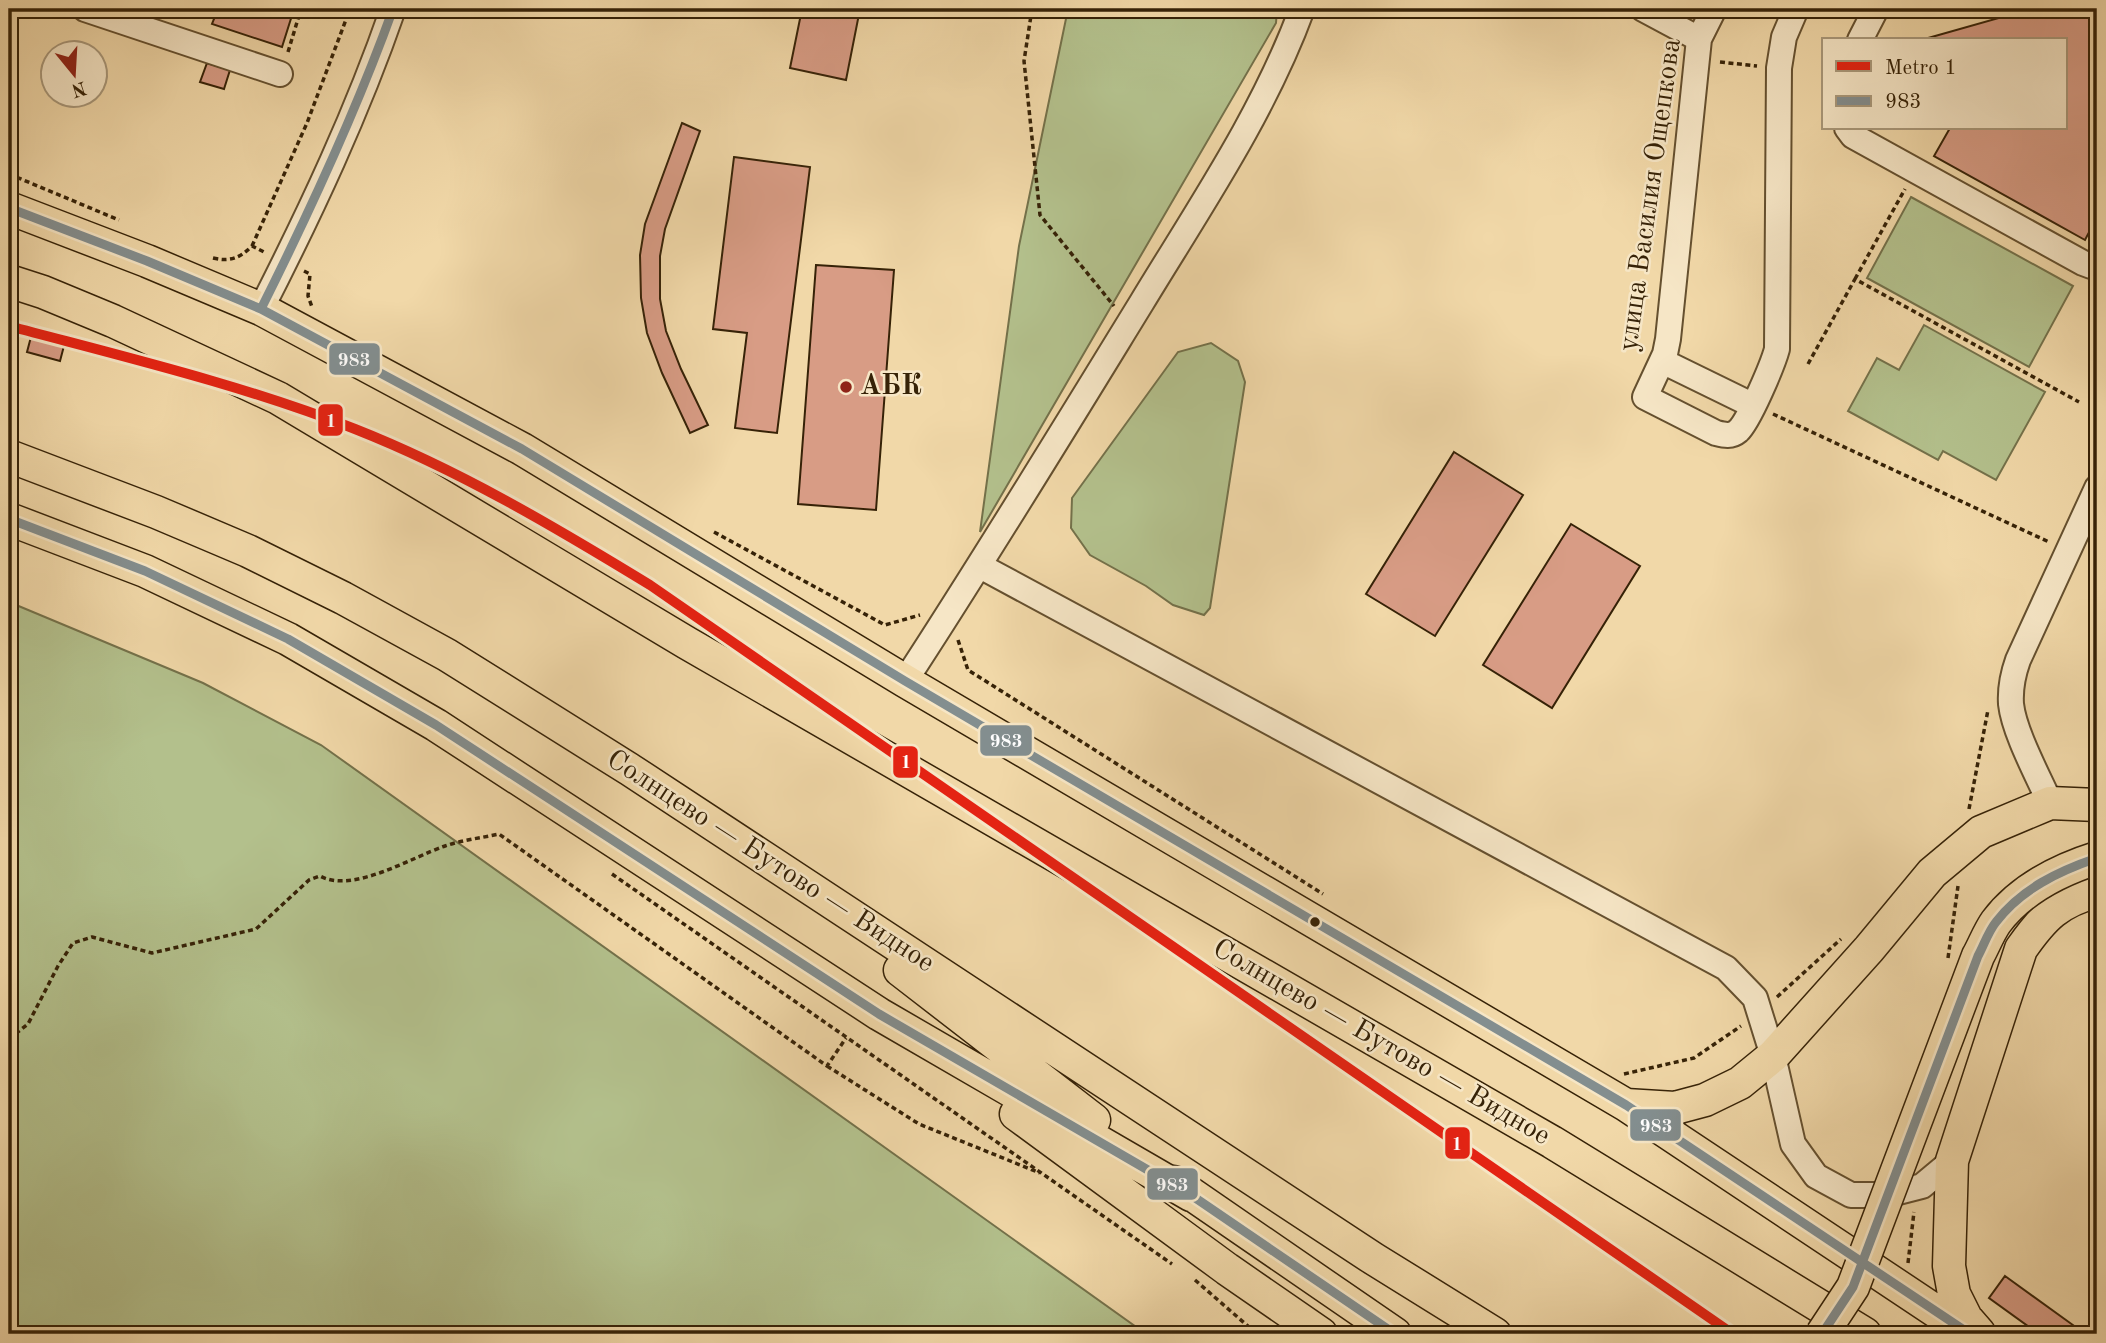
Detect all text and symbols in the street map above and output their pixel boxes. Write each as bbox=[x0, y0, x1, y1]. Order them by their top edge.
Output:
street label: улица Василия Ощепкова bbox=[1615, 37, 1687, 353]
north arrow bbox=[38, 38, 108, 108]
legend bbox=[1822, 38, 2068, 130]
text: Metro 1 bbox=[1885, 58, 1957, 79]
text: N bbox=[68, 77, 88, 99]
text: 983 bbox=[1885, 92, 1922, 113]
line badge: 983 bbox=[328, 342, 381, 376]
text: 983 bbox=[337, 352, 371, 371]
place label: АБК bbox=[860, 372, 922, 401]
marker: АБК bbox=[838, 379, 854, 395]
line badge: 1 bbox=[317, 403, 344, 437]
text: 1 bbox=[325, 413, 337, 432]
line badge: 983 bbox=[979, 724, 1033, 757]
text: 983 bbox=[989, 733, 1023, 752]
line badge: 1 bbox=[892, 745, 919, 779]
street label: Солнцево — Бутово — Видное bbox=[601, 746, 939, 978]
text: 1 bbox=[900, 754, 912, 773]
unlabelled marker bbox=[1308, 915, 1322, 929]
street label: Солнцево — Бутово — Видное bbox=[1208, 935, 1554, 1151]
line badge: 983 bbox=[1629, 1108, 1682, 1142]
text: 983 bbox=[1639, 1118, 1673, 1137]
line badge: 1 bbox=[1444, 1126, 1471, 1160]
text: 1 bbox=[1451, 1136, 1463, 1155]
line badge: 983 bbox=[1146, 1167, 1199, 1201]
text: 983 bbox=[1155, 1177, 1189, 1196]

